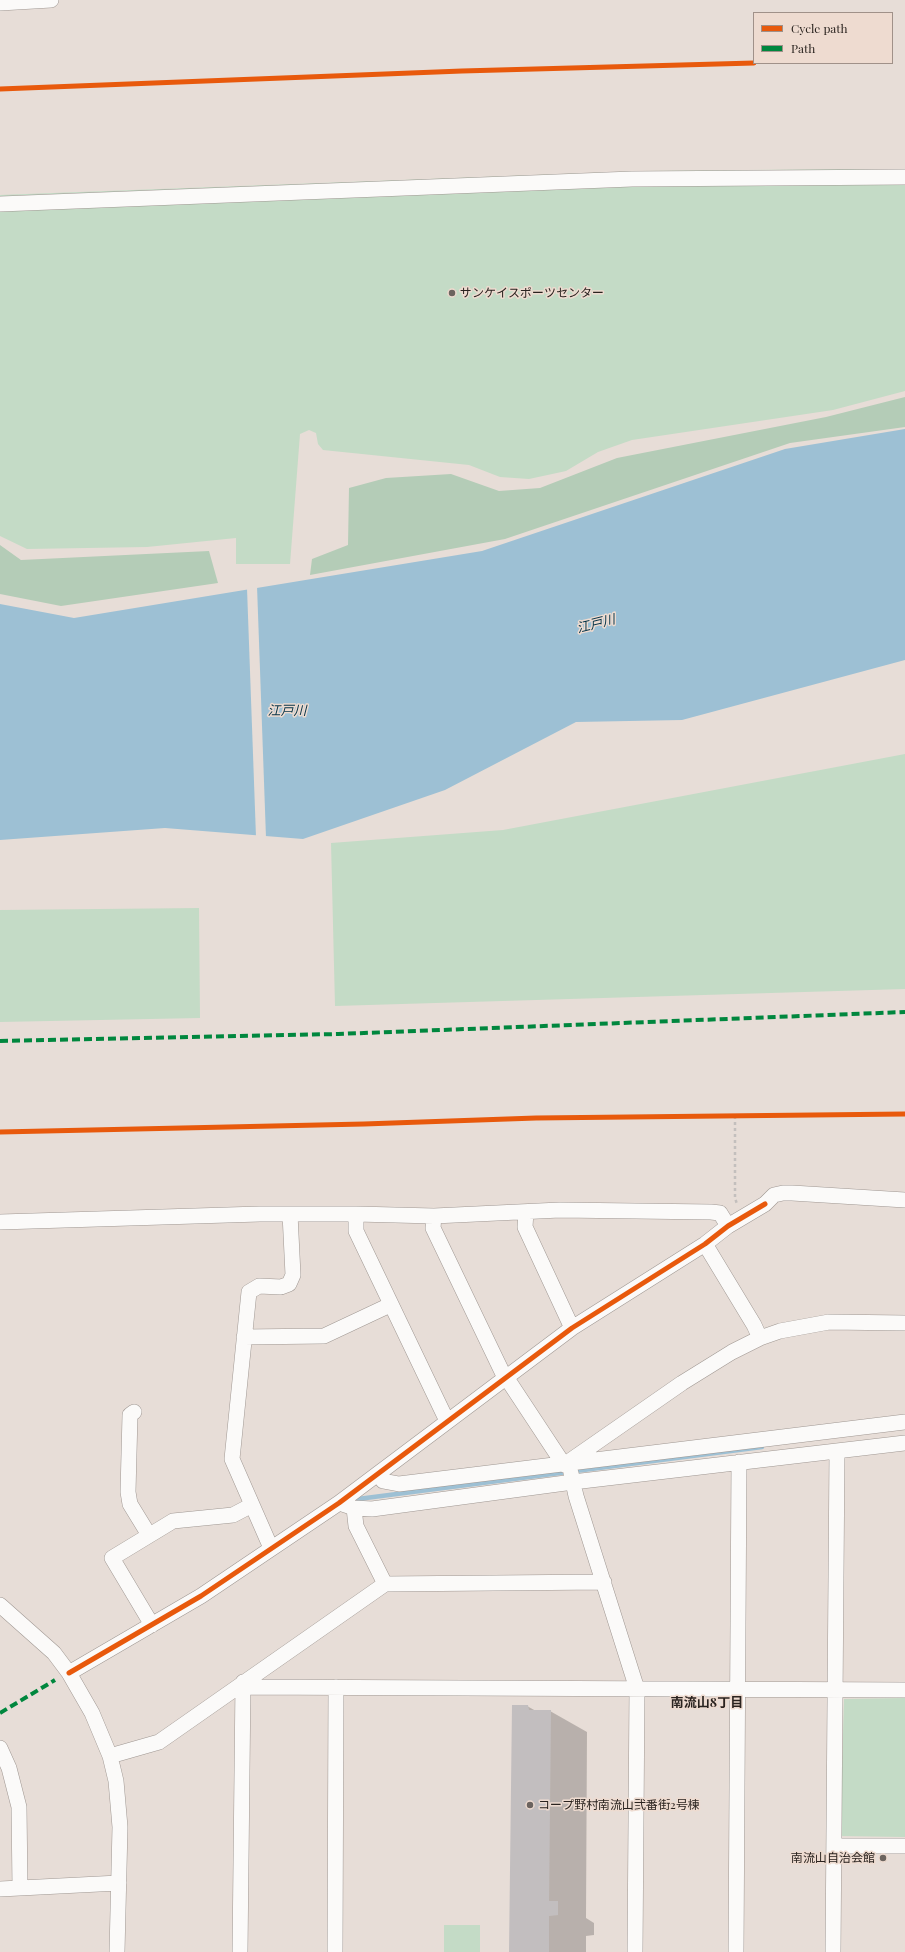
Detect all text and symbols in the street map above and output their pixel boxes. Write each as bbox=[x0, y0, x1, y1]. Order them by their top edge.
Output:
legend bbox=[753, 12, 893, 64]
text: Cycle path bbox=[791, 20, 848, 36]
text: Path bbox=[791, 40, 815, 56]
place label: サンケイスポーツセンター bbox=[460, 286, 604, 300]
marker: サンケイスポーツセンター bbox=[447, 288, 457, 298]
water label: 江戸川 bbox=[575, 612, 617, 636]
water label: 江戸川 bbox=[268, 703, 306, 719]
district label: 南流山8丁目 bbox=[671, 1695, 743, 1711]
place label: コープ野村南流山弐番街2号棟 bbox=[538, 1798, 700, 1812]
marker: コープ野村南流山弐番街2号棟 bbox=[525, 1800, 535, 1810]
place label: 南流山自治会館 bbox=[791, 1851, 875, 1865]
marker: 南流山自治会館 bbox=[878, 1853, 888, 1863]

